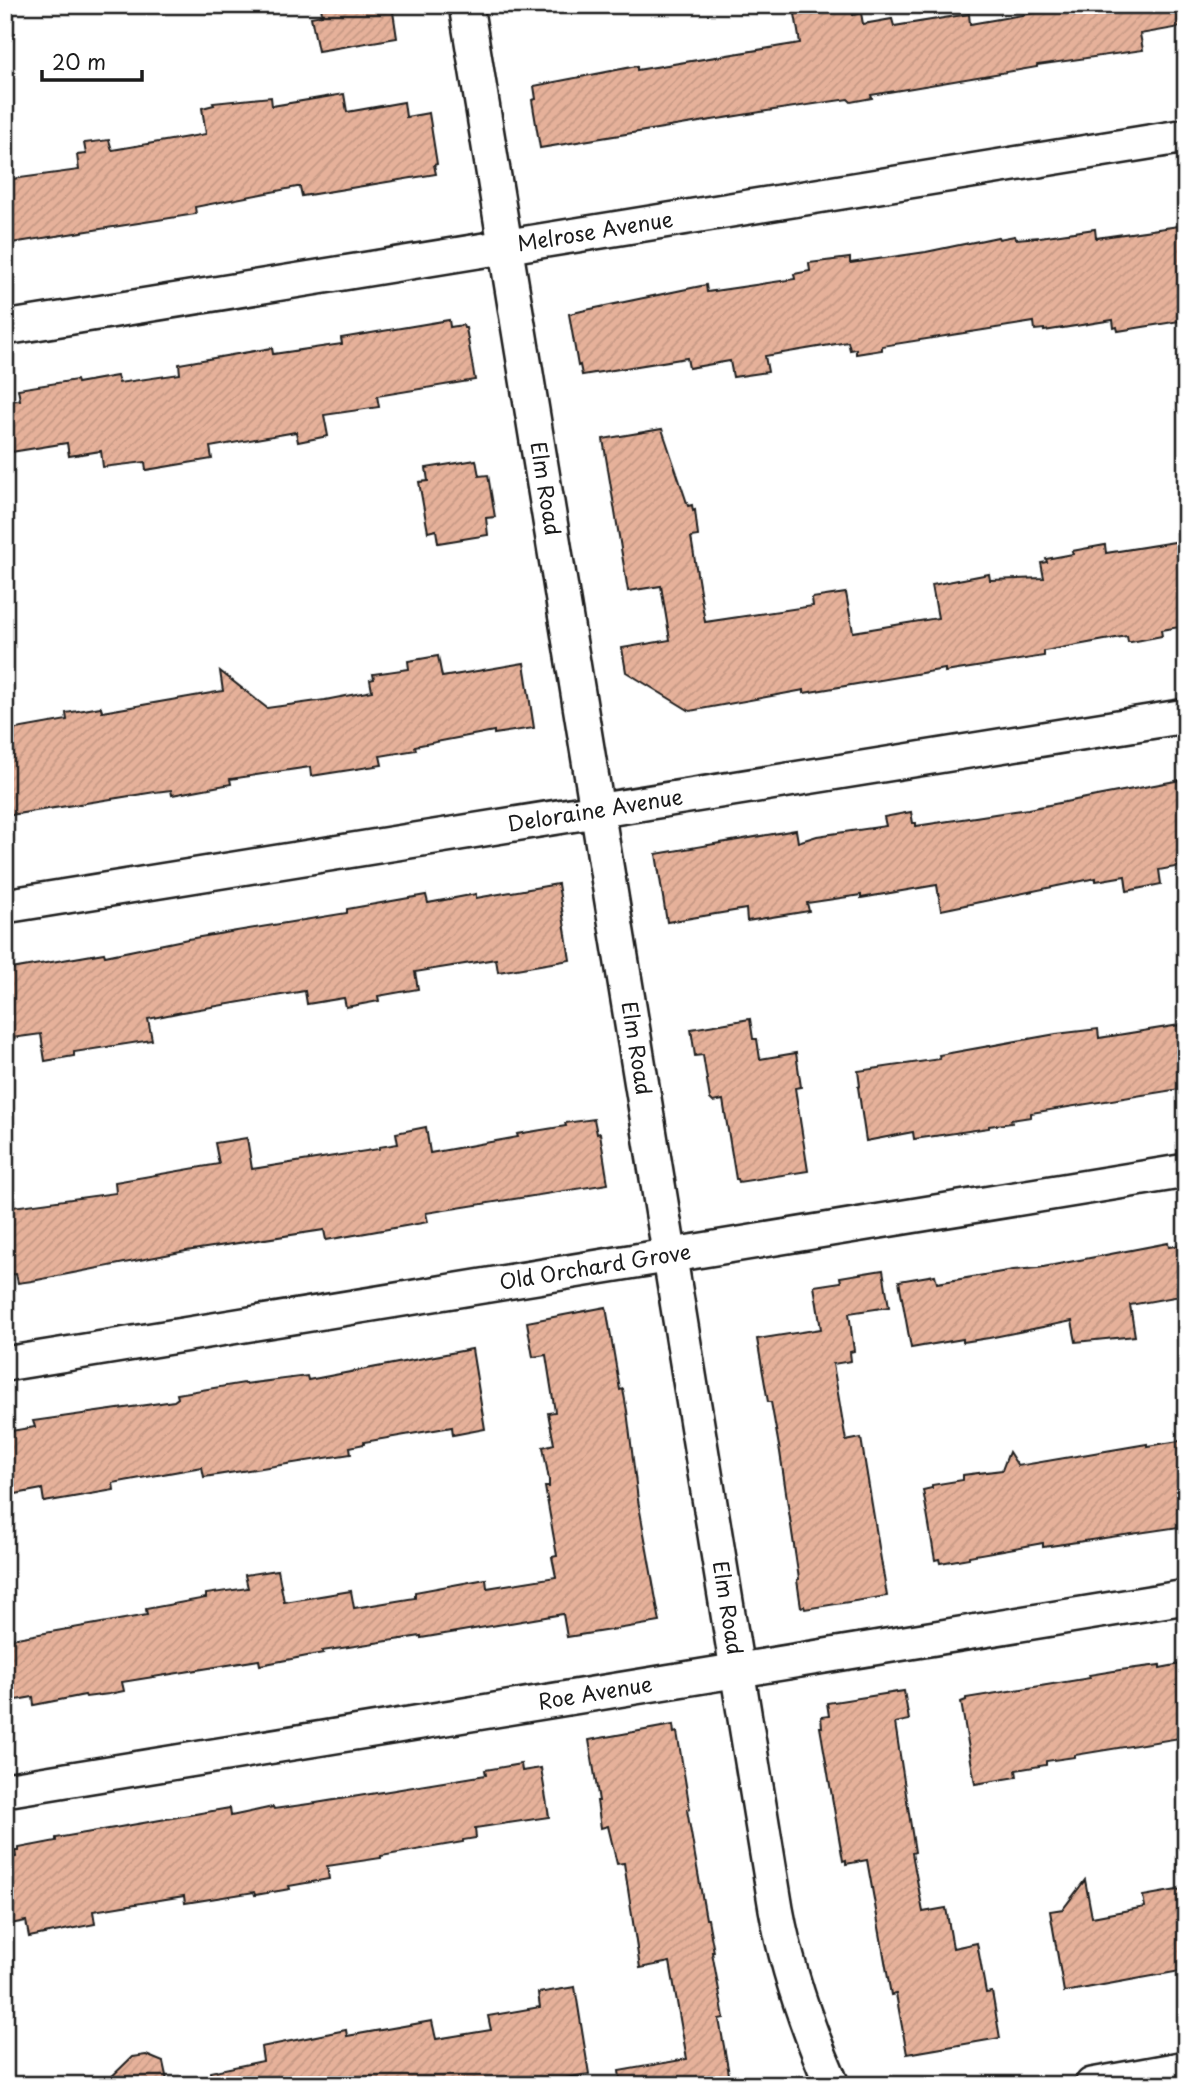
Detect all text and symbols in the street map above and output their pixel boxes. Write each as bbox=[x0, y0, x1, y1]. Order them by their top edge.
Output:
scale bar bbox=[42, 38, 142, 82]
text: 20 m bbox=[52, 45, 106, 77]
street label: Melrose Avenue bbox=[515, 202, 675, 258]
street label: Elm Road bbox=[523, 439, 570, 538]
street label: Deloraine Avenue bbox=[505, 779, 685, 839]
street label: Elm Road bbox=[614, 999, 661, 1097]
street label: Old Orchard Grove bbox=[497, 1234, 693, 1297]
street label: Elm Road bbox=[706, 1558, 752, 1657]
street label: Roe Avenue bbox=[535, 1666, 654, 1717]

